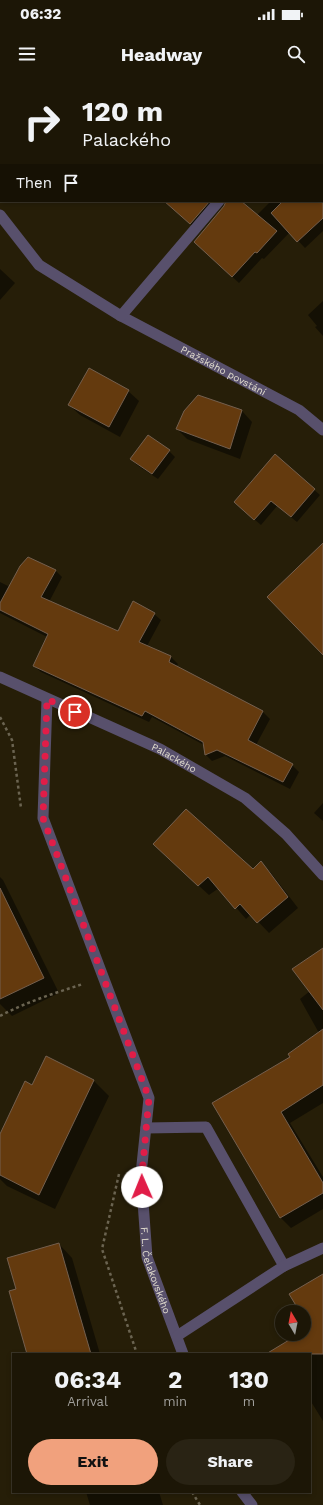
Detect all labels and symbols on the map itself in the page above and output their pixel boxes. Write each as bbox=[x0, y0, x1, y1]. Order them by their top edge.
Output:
street label: Pražského povstání bbox=[179, 343, 268, 397]
pin bbox=[58, 695, 92, 729]
street label: Palackého bbox=[150, 741, 199, 774]
position arrow bbox=[121, 1166, 163, 1208]
street label: F. L. Čelakovského bbox=[139, 1227, 173, 1315]
north arrow bbox=[275, 1305, 311, 1341]

